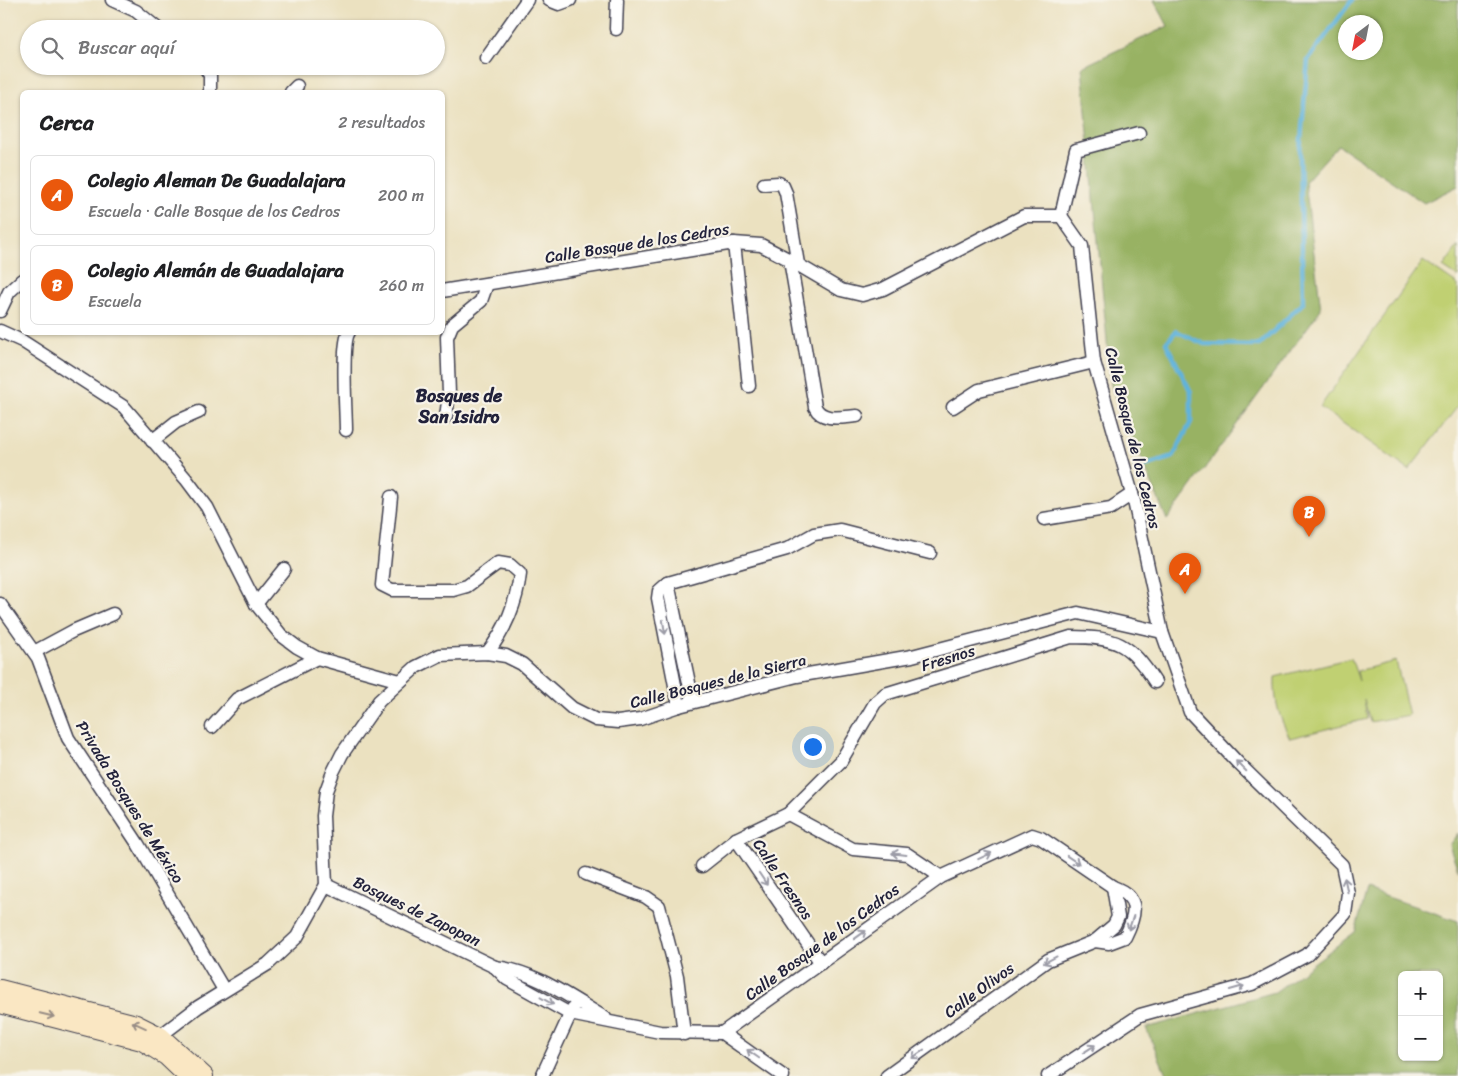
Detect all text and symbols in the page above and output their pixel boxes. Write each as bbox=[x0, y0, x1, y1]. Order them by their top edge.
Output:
north arrow bbox=[1338, 15, 1383, 60]
search box bbox=[20, 20, 445, 75]
text: Buscar aquí bbox=[78, 31, 175, 64]
icon: search bbox=[38, 34, 66, 62]
text: Cerca bbox=[40, 104, 94, 142]
text: 2 resultados bbox=[338, 108, 425, 137]
text: Colegio Aleman De Guadalajara bbox=[88, 164, 346, 197]
text: A bbox=[52, 181, 62, 210]
text: 200 m bbox=[378, 181, 424, 210]
text: Escuela · Calle Bosque de los Cedros bbox=[88, 197, 340, 226]
street label: Calle Bosque de los Cedros bbox=[543, 214, 732, 272]
text: Colegio Alemán de Guadalajara bbox=[88, 254, 344, 287]
text: B bbox=[52, 271, 62, 300]
text: 260 m bbox=[379, 271, 424, 300]
text: Escuela bbox=[88, 287, 142, 316]
street label: Calle Bosque de los Cedros bbox=[1096, 344, 1170, 532]
district label: Bosques de San Isidro bbox=[416, 380, 503, 433]
pin: B bbox=[1293, 496, 1325, 537]
pin: A bbox=[1169, 553, 1201, 594]
one-way arrow bbox=[659, 619, 669, 635]
street label: Fresnos bbox=[917, 636, 979, 680]
street label: Calle Bosques de la Sierra bbox=[627, 645, 809, 717]
street label: Privada Bosques de México bbox=[68, 715, 192, 889]
your location bbox=[800, 734, 826, 760]
one-way arrow bbox=[1234, 760, 1247, 772]
street label: Calle Fresnos bbox=[745, 832, 821, 926]
one-way arrow bbox=[891, 849, 907, 859]
one-way arrow bbox=[977, 851, 992, 860]
one-way arrow bbox=[1066, 855, 1080, 865]
street label: Bosques de Zapopan bbox=[348, 867, 486, 955]
one-way arrow bbox=[758, 872, 768, 886]
street label: Calle Bosque de los Cedros bbox=[738, 875, 906, 1008]
one-way arrow bbox=[1341, 878, 1350, 894]
one-way arrow bbox=[1126, 914, 1135, 930]
one-way arrow bbox=[853, 930, 867, 940]
street label: Calle Olivos bbox=[937, 954, 1021, 1026]
one-way arrow bbox=[1043, 956, 1058, 965]
map controls bbox=[1398, 971, 1443, 1061]
button: + bbox=[1398, 971, 1443, 1016]
one-way arrow bbox=[1229, 983, 1245, 993]
one-way arrow bbox=[539, 996, 553, 1006]
one-way arrow bbox=[39, 1011, 55, 1021]
button: − bbox=[1398, 1016, 1443, 1061]
one-way arrow bbox=[132, 1020, 147, 1030]
one-way arrow bbox=[1081, 1044, 1095, 1054]
one-way arrow bbox=[747, 1049, 760, 1060]
one-way arrow bbox=[911, 1049, 925, 1059]

